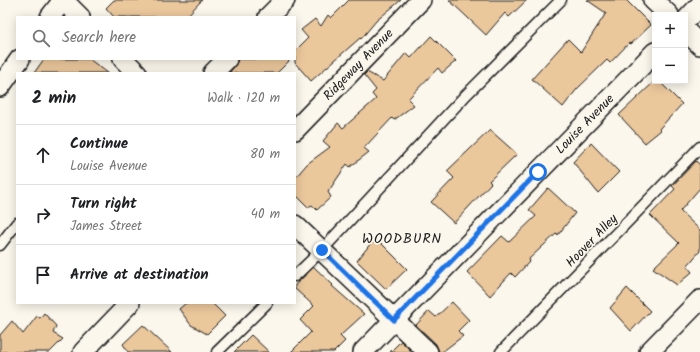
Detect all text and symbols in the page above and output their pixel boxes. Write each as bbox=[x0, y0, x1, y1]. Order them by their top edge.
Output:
map controls bbox=[652, 12, 688, 84]
button: + bbox=[652, 12, 688, 48]
search box bbox=[16, 16, 296, 60]
street label: Ridgeway Avenue bbox=[318, 24, 399, 106]
text: Search here bbox=[62, 26, 136, 50]
icon: search bbox=[30, 27, 52, 49]
button: − bbox=[652, 48, 688, 84]
text: 2 min bbox=[32, 85, 76, 112]
text: Walk · 120 m bbox=[207, 88, 280, 109]
street label: Louise Avenue bbox=[550, 89, 619, 159]
text: Continue bbox=[70, 132, 128, 156]
icon: ahead bbox=[32, 144, 54, 166]
text: 80 m bbox=[250, 144, 280, 165]
text: Louise Avenue bbox=[70, 156, 147, 177]
route start bbox=[529, 163, 547, 181]
text: Turn right bbox=[70, 192, 137, 216]
icon: right bbox=[32, 204, 54, 226]
text: 40 m bbox=[251, 204, 280, 225]
street label: Hoover Alley bbox=[561, 209, 624, 273]
text: James Street bbox=[70, 216, 142, 237]
district label: WOODBURN bbox=[362, 228, 442, 250]
route end bbox=[313, 241, 331, 259]
text: Arrive at destination bbox=[70, 263, 209, 287]
icon: arrive bbox=[32, 264, 54, 286]

